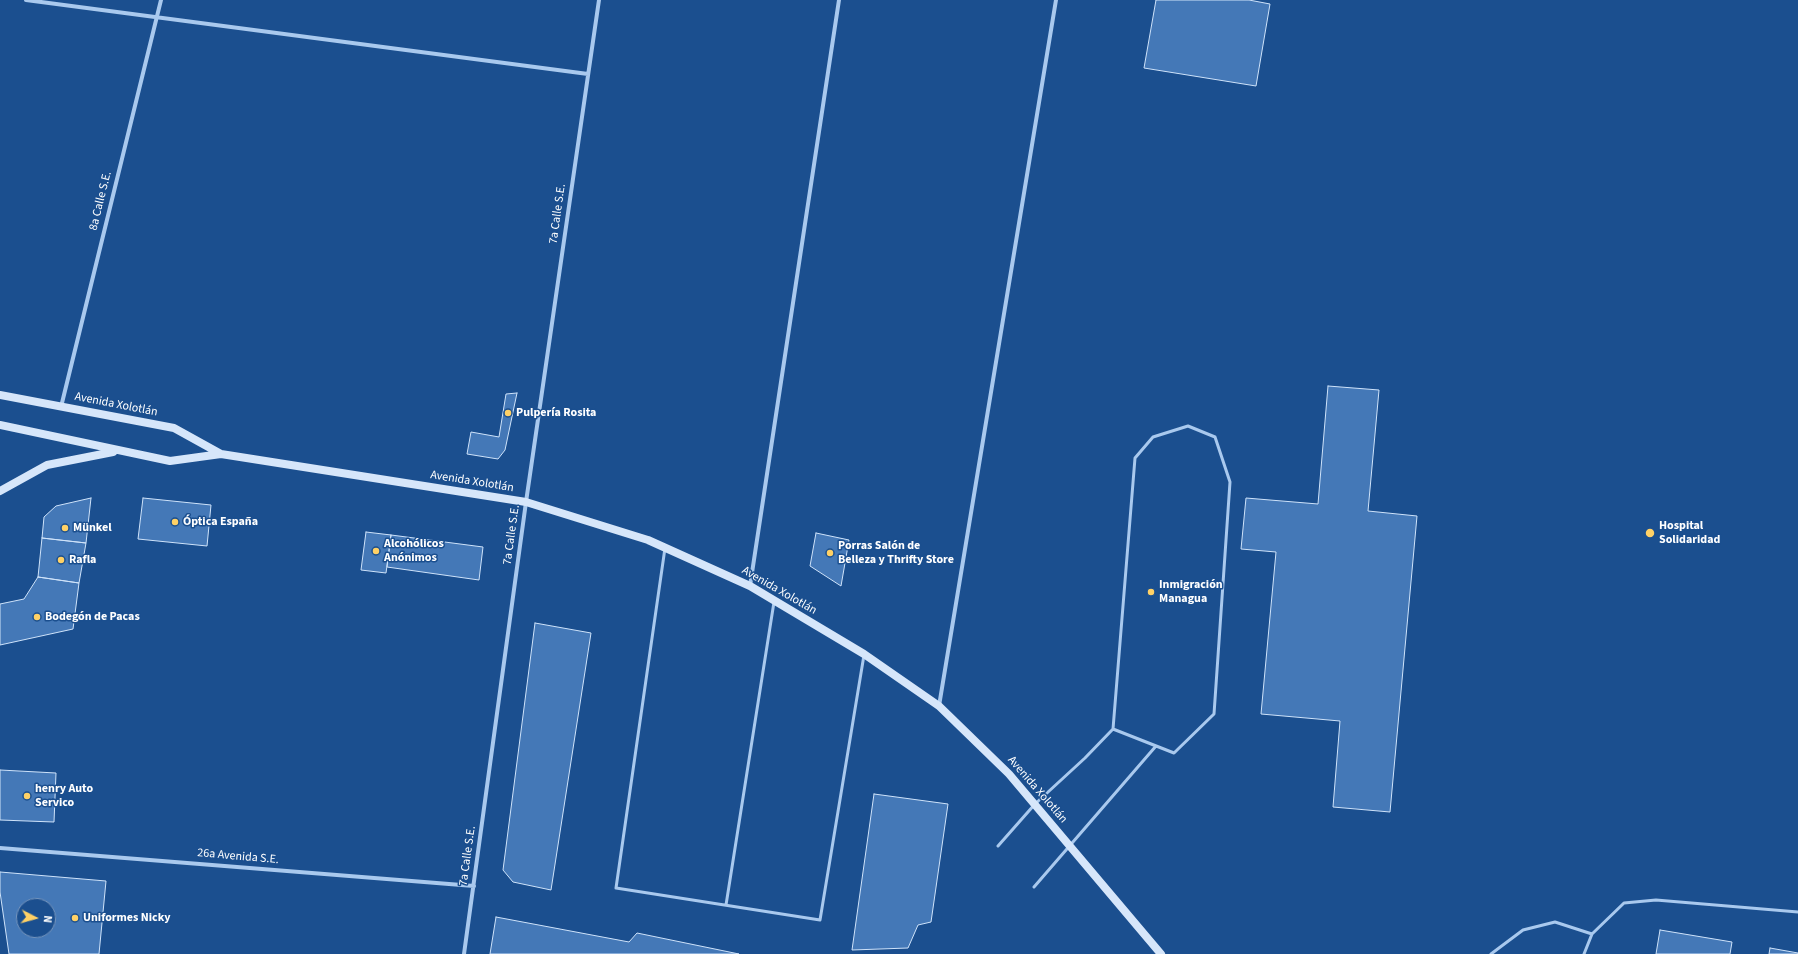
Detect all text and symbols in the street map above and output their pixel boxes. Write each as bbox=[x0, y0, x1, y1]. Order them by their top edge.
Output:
street label: 8a Calle S.E. bbox=[87, 170, 115, 232]
street label: 7a Calle S.E. bbox=[547, 183, 569, 245]
street label: Avenida Xolotlán bbox=[73, 390, 159, 420]
place label: Pulpería Rosita bbox=[516, 406, 596, 420]
marker: Pulpería Rosita bbox=[503, 408, 513, 418]
street label: Avenida Xolotlán bbox=[429, 468, 515, 496]
street label: 7a Calle S.E. bbox=[501, 504, 523, 566]
place label: Óptica España bbox=[183, 515, 258, 529]
marker: Óptica España bbox=[170, 517, 180, 527]
place label: Hospital Solidaridad bbox=[1659, 519, 1720, 547]
place label: Münkel bbox=[73, 521, 112, 535]
marker: Münkel bbox=[60, 523, 70, 533]
marker: Hospital Solidaridad bbox=[1644, 527, 1656, 539]
place label: Alcohólicos Anónimos bbox=[384, 537, 444, 565]
place label: Porras Salón de Belleza y Thrifty Store bbox=[838, 539, 954, 567]
marker: Alcohólicos Anónimos bbox=[371, 546, 381, 556]
marker: Porras Salón de Belleza y Thrifty Store bbox=[825, 548, 835, 558]
place label: Rafla bbox=[69, 553, 96, 567]
marker: Rafla bbox=[56, 555, 66, 565]
street label: Avenida Xolotlán bbox=[739, 564, 819, 618]
place label: Inmigración Managua bbox=[1159, 578, 1223, 606]
marker: Inmigración Managua bbox=[1146, 587, 1156, 597]
place label: Bodegón de Pacas bbox=[45, 610, 140, 624]
marker: Bodegón de Pacas bbox=[32, 612, 42, 622]
street label: Avenida Xolotlán bbox=[1004, 753, 1070, 827]
place label: henry Auto Servico bbox=[35, 782, 93, 810]
marker: henry Auto Servico bbox=[22, 791, 32, 801]
street label: 7a Calle S.E. bbox=[457, 825, 479, 887]
street label: 26a Avenida S.E. bbox=[197, 846, 279, 868]
north arrow bbox=[16, 898, 56, 938]
place label: Uniformes Nicky bbox=[83, 911, 171, 925]
marker: Uniformes Nicky bbox=[70, 913, 80, 923]
text: N bbox=[40, 915, 55, 924]

